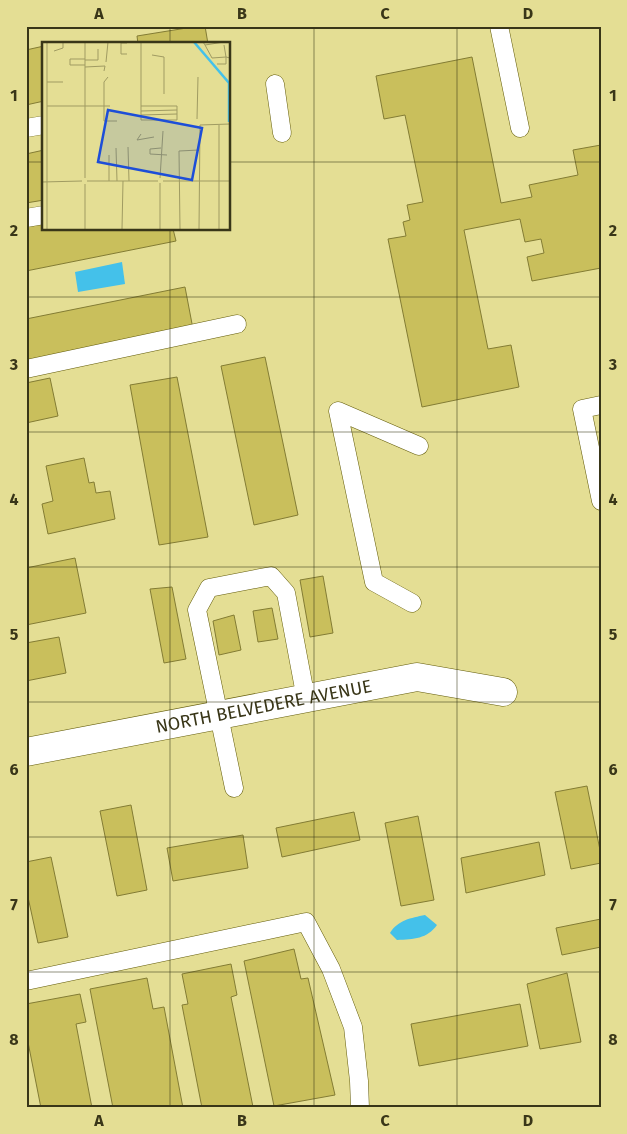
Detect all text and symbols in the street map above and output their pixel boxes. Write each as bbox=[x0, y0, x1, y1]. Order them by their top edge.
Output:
text: A bbox=[93, 4, 104, 23]
text: B bbox=[237, 4, 247, 23]
text: C bbox=[380, 4, 390, 23]
text: D bbox=[523, 4, 533, 23]
inset map bbox=[42, 42, 230, 230]
text: 1 bbox=[10, 86, 18, 105]
text: 1 bbox=[609, 86, 617, 105]
text: 2 bbox=[10, 221, 18, 240]
text: 2 bbox=[609, 221, 617, 240]
text: 3 bbox=[9, 355, 18, 374]
text: 3 bbox=[608, 355, 617, 374]
text: 4 bbox=[9, 490, 19, 509]
text: 4 bbox=[608, 490, 618, 509]
text: 5 bbox=[10, 625, 19, 644]
text: 5 bbox=[609, 625, 618, 644]
street label: NORTH BELVEDERE AVENUE bbox=[154, 675, 374, 738]
text: 6 bbox=[9, 760, 19, 779]
text: 6 bbox=[608, 760, 618, 779]
text: 7 bbox=[10, 895, 18, 914]
text: 7 bbox=[609, 895, 617, 914]
text: 8 bbox=[9, 1030, 19, 1049]
text: 8 bbox=[608, 1030, 618, 1049]
text: A bbox=[93, 1111, 104, 1130]
text: B bbox=[237, 1111, 247, 1130]
text: C bbox=[380, 1111, 390, 1130]
text: D bbox=[523, 1111, 533, 1130]

